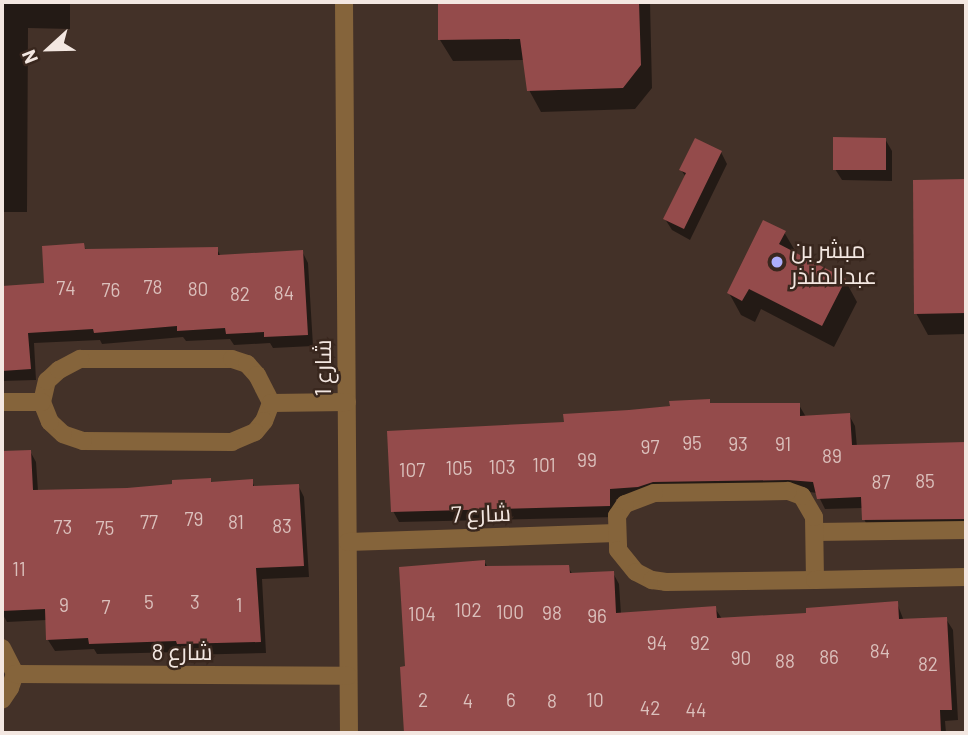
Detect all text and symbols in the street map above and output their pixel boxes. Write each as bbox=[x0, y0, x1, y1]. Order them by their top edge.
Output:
north arrow bbox=[14, 14, 84, 84]
text: N bbox=[16, 47, 42, 67]
place label: مبشر بن عبدالمنذر bbox=[791, 235, 877, 289]
marker: مبشر بن عبدالمنذر bbox=[769, 254, 785, 270]
house number: 78 bbox=[144, 276, 162, 298]
house number: 74 bbox=[56, 277, 76, 299]
house number: 80 bbox=[188, 278, 208, 300]
house number: 76 bbox=[102, 279, 120, 301]
house number: 84 bbox=[274, 282, 294, 304]
house number: 82 bbox=[230, 283, 250, 305]
street label: شارع 1 bbox=[308, 339, 336, 397]
house number: 95 bbox=[682, 432, 702, 454]
house number: 93 bbox=[728, 433, 748, 455]
house number: 91 bbox=[775, 433, 791, 455]
house number: 97 bbox=[641, 436, 659, 458]
house number: 89 bbox=[822, 445, 842, 467]
house number: 99 bbox=[577, 449, 597, 471]
house number: 101 bbox=[532, 454, 556, 476]
house number: 103 bbox=[488, 456, 516, 478]
house number: 105 bbox=[445, 457, 473, 479]
house number: 107 bbox=[399, 459, 425, 481]
house number: 85 bbox=[915, 470, 935, 492]
house number: 87 bbox=[872, 471, 890, 493]
street label: شارع 7 bbox=[451, 498, 511, 528]
house number: 79 bbox=[185, 508, 203, 530]
house number: 77 bbox=[140, 511, 158, 533]
house number: 81 bbox=[228, 511, 244, 533]
house number: 83 bbox=[272, 515, 292, 537]
house number: 73 bbox=[54, 516, 72, 538]
house number: 75 bbox=[96, 517, 114, 539]
house number: 11 bbox=[12, 558, 26, 580]
house number: 5 bbox=[144, 591, 154, 613]
house number: 3 bbox=[190, 591, 200, 613]
house number: 9 bbox=[59, 594, 69, 616]
house number: 1 bbox=[236, 594, 242, 616]
house number: 7 bbox=[102, 596, 110, 618]
house number: 102 bbox=[454, 599, 482, 621]
house number: 100 bbox=[496, 601, 524, 623]
house number: 98 bbox=[542, 602, 562, 624]
house number: 104 bbox=[408, 603, 436, 625]
house number: 96 bbox=[587, 605, 607, 627]
house number: 94 bbox=[647, 632, 667, 654]
house number: 92 bbox=[690, 632, 710, 654]
street label: شارع 8 bbox=[151, 637, 213, 665]
house number: 84 bbox=[870, 640, 890, 662]
house number: 86 bbox=[819, 646, 839, 668]
house number: 90 bbox=[731, 647, 751, 669]
house number: 88 bbox=[775, 650, 795, 672]
house number: 82 bbox=[918, 653, 938, 675]
house number: 2 bbox=[418, 689, 428, 711]
house number: 6 bbox=[506, 689, 516, 711]
house number: 10 bbox=[586, 689, 604, 711]
house number: 4 bbox=[463, 690, 473, 712]
house number: 8 bbox=[547, 690, 557, 712]
house number: 42 bbox=[640, 697, 660, 719]
house number: 44 bbox=[686, 699, 706, 721]

